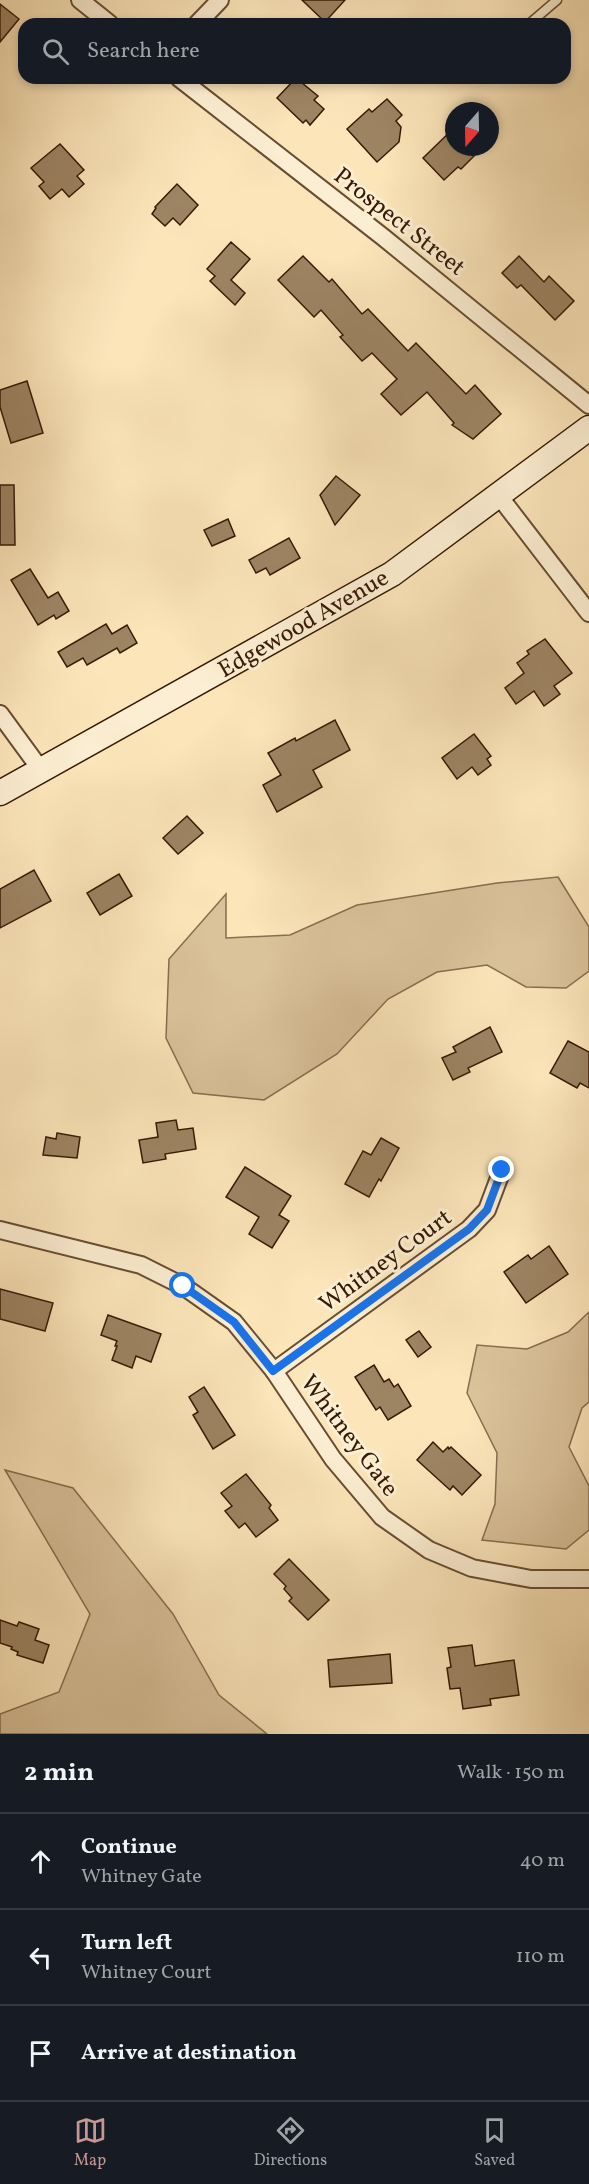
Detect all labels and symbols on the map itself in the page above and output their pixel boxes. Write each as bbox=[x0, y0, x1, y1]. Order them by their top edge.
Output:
north arrow bbox=[445, 102, 499, 156]
street label: Prospect Street bbox=[326, 160, 472, 285]
street label: Edgewood Avenue bbox=[212, 562, 396, 687]
route end bbox=[488, 1156, 514, 1182]
street label: Whitney Court bbox=[313, 1202, 460, 1321]
route start bbox=[169, 1272, 195, 1298]
street label: Whitney Gate bbox=[291, 1368, 406, 1504]

